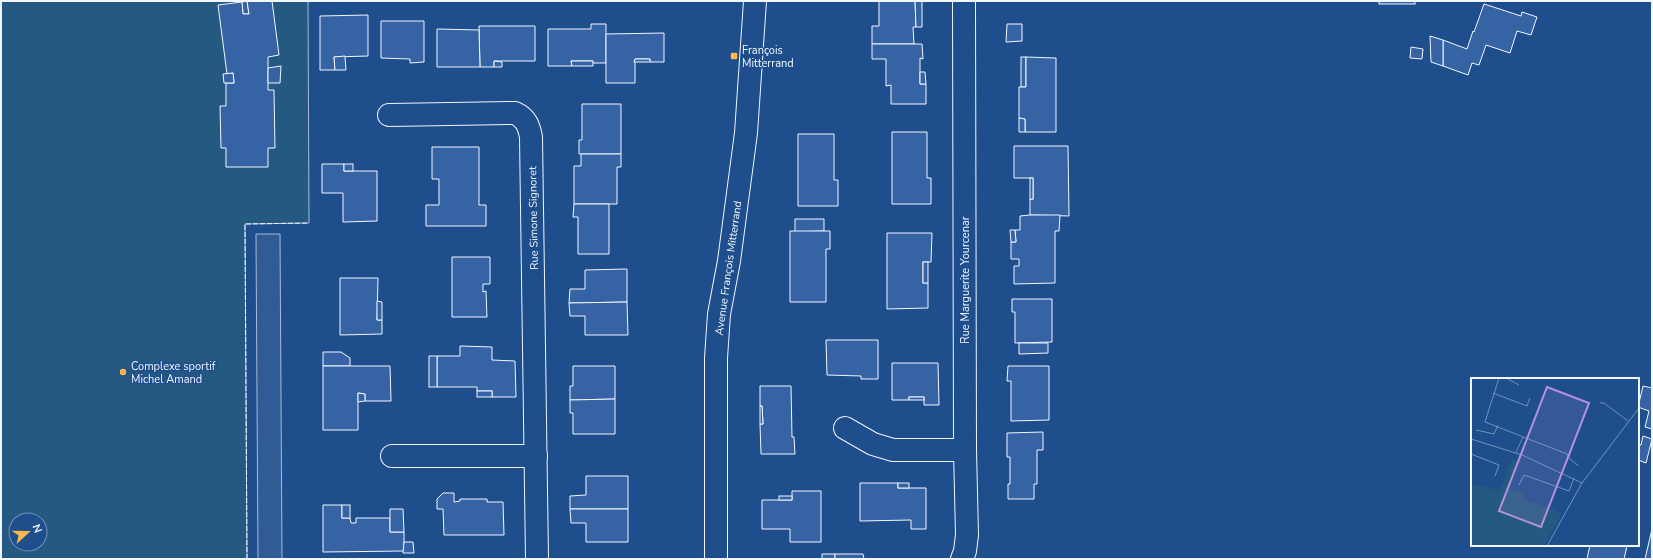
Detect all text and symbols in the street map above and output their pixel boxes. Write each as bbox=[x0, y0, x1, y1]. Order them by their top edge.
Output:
place label: François Mitterrand bbox=[742, 43, 794, 71]
marker: François Mitterrand bbox=[729, 51, 739, 61]
street label: Rue Simone Signoret bbox=[525, 166, 542, 270]
street label: Avenue François Mitterrand bbox=[712, 200, 745, 336]
street label: Rue Marguerite Yourcenar bbox=[958, 216, 973, 344]
place label: Complexe sportif Michel Amand bbox=[131, 359, 216, 387]
marker: Complexe sportif Michel Amand bbox=[118, 367, 128, 377]
inset map bbox=[1471, 378, 1639, 546]
north arrow bbox=[8, 512, 48, 552]
text: N bbox=[28, 522, 45, 535]

